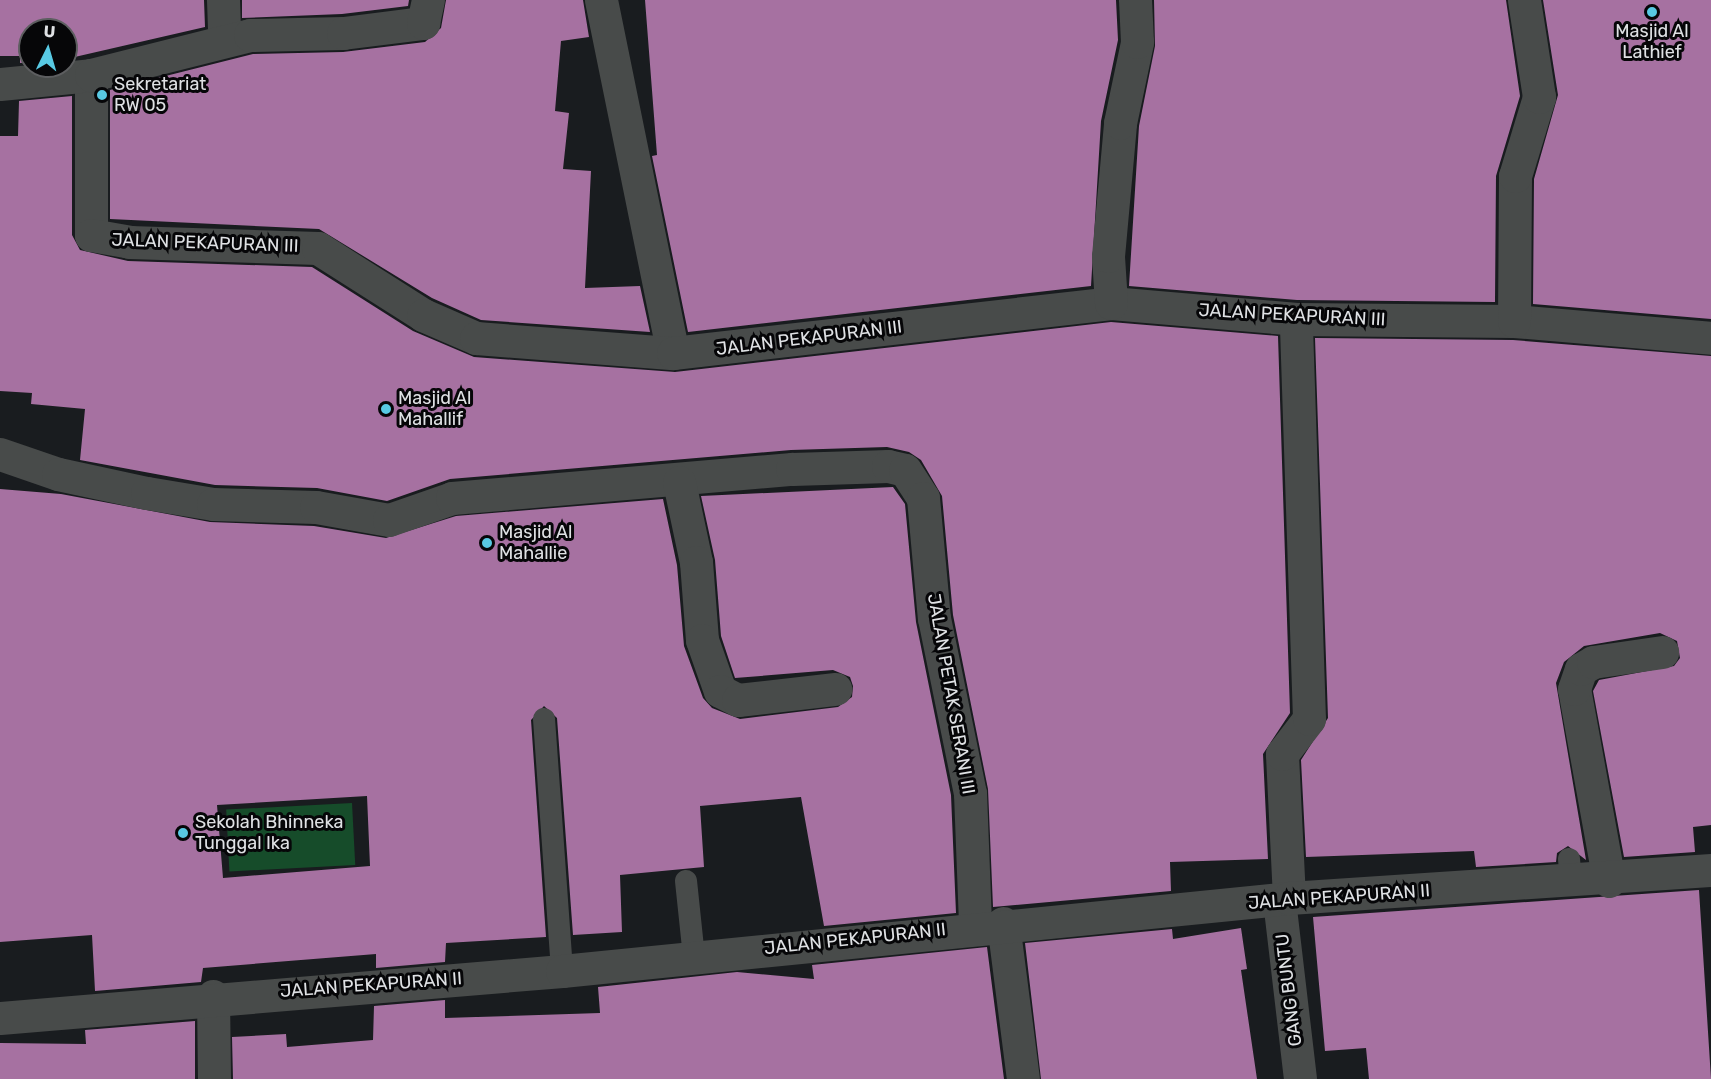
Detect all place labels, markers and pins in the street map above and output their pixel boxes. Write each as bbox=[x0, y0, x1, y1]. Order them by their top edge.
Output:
marker: Masjid Al Lathief bbox=[1645, 5, 1659, 19]
place label: Masjid Al Lathief bbox=[1615, 21, 1689, 63]
place label: Sekretariat RW 05 bbox=[114, 74, 206, 116]
marker: Sekretariat RW 05 bbox=[95, 88, 109, 102]
place label: Masjid Al Mahallif bbox=[398, 388, 472, 430]
marker: Masjid Al Mahallif bbox=[379, 402, 393, 416]
place label: Masjid Al Mahallie bbox=[499, 522, 573, 564]
marker: Masjid Al Mahallie bbox=[480, 536, 494, 550]
place label: Sekolah Bhinneka Tunggal Ika bbox=[195, 812, 343, 854]
marker: Sekolah Bhinneka Tunggal Ika bbox=[176, 826, 190, 840]

